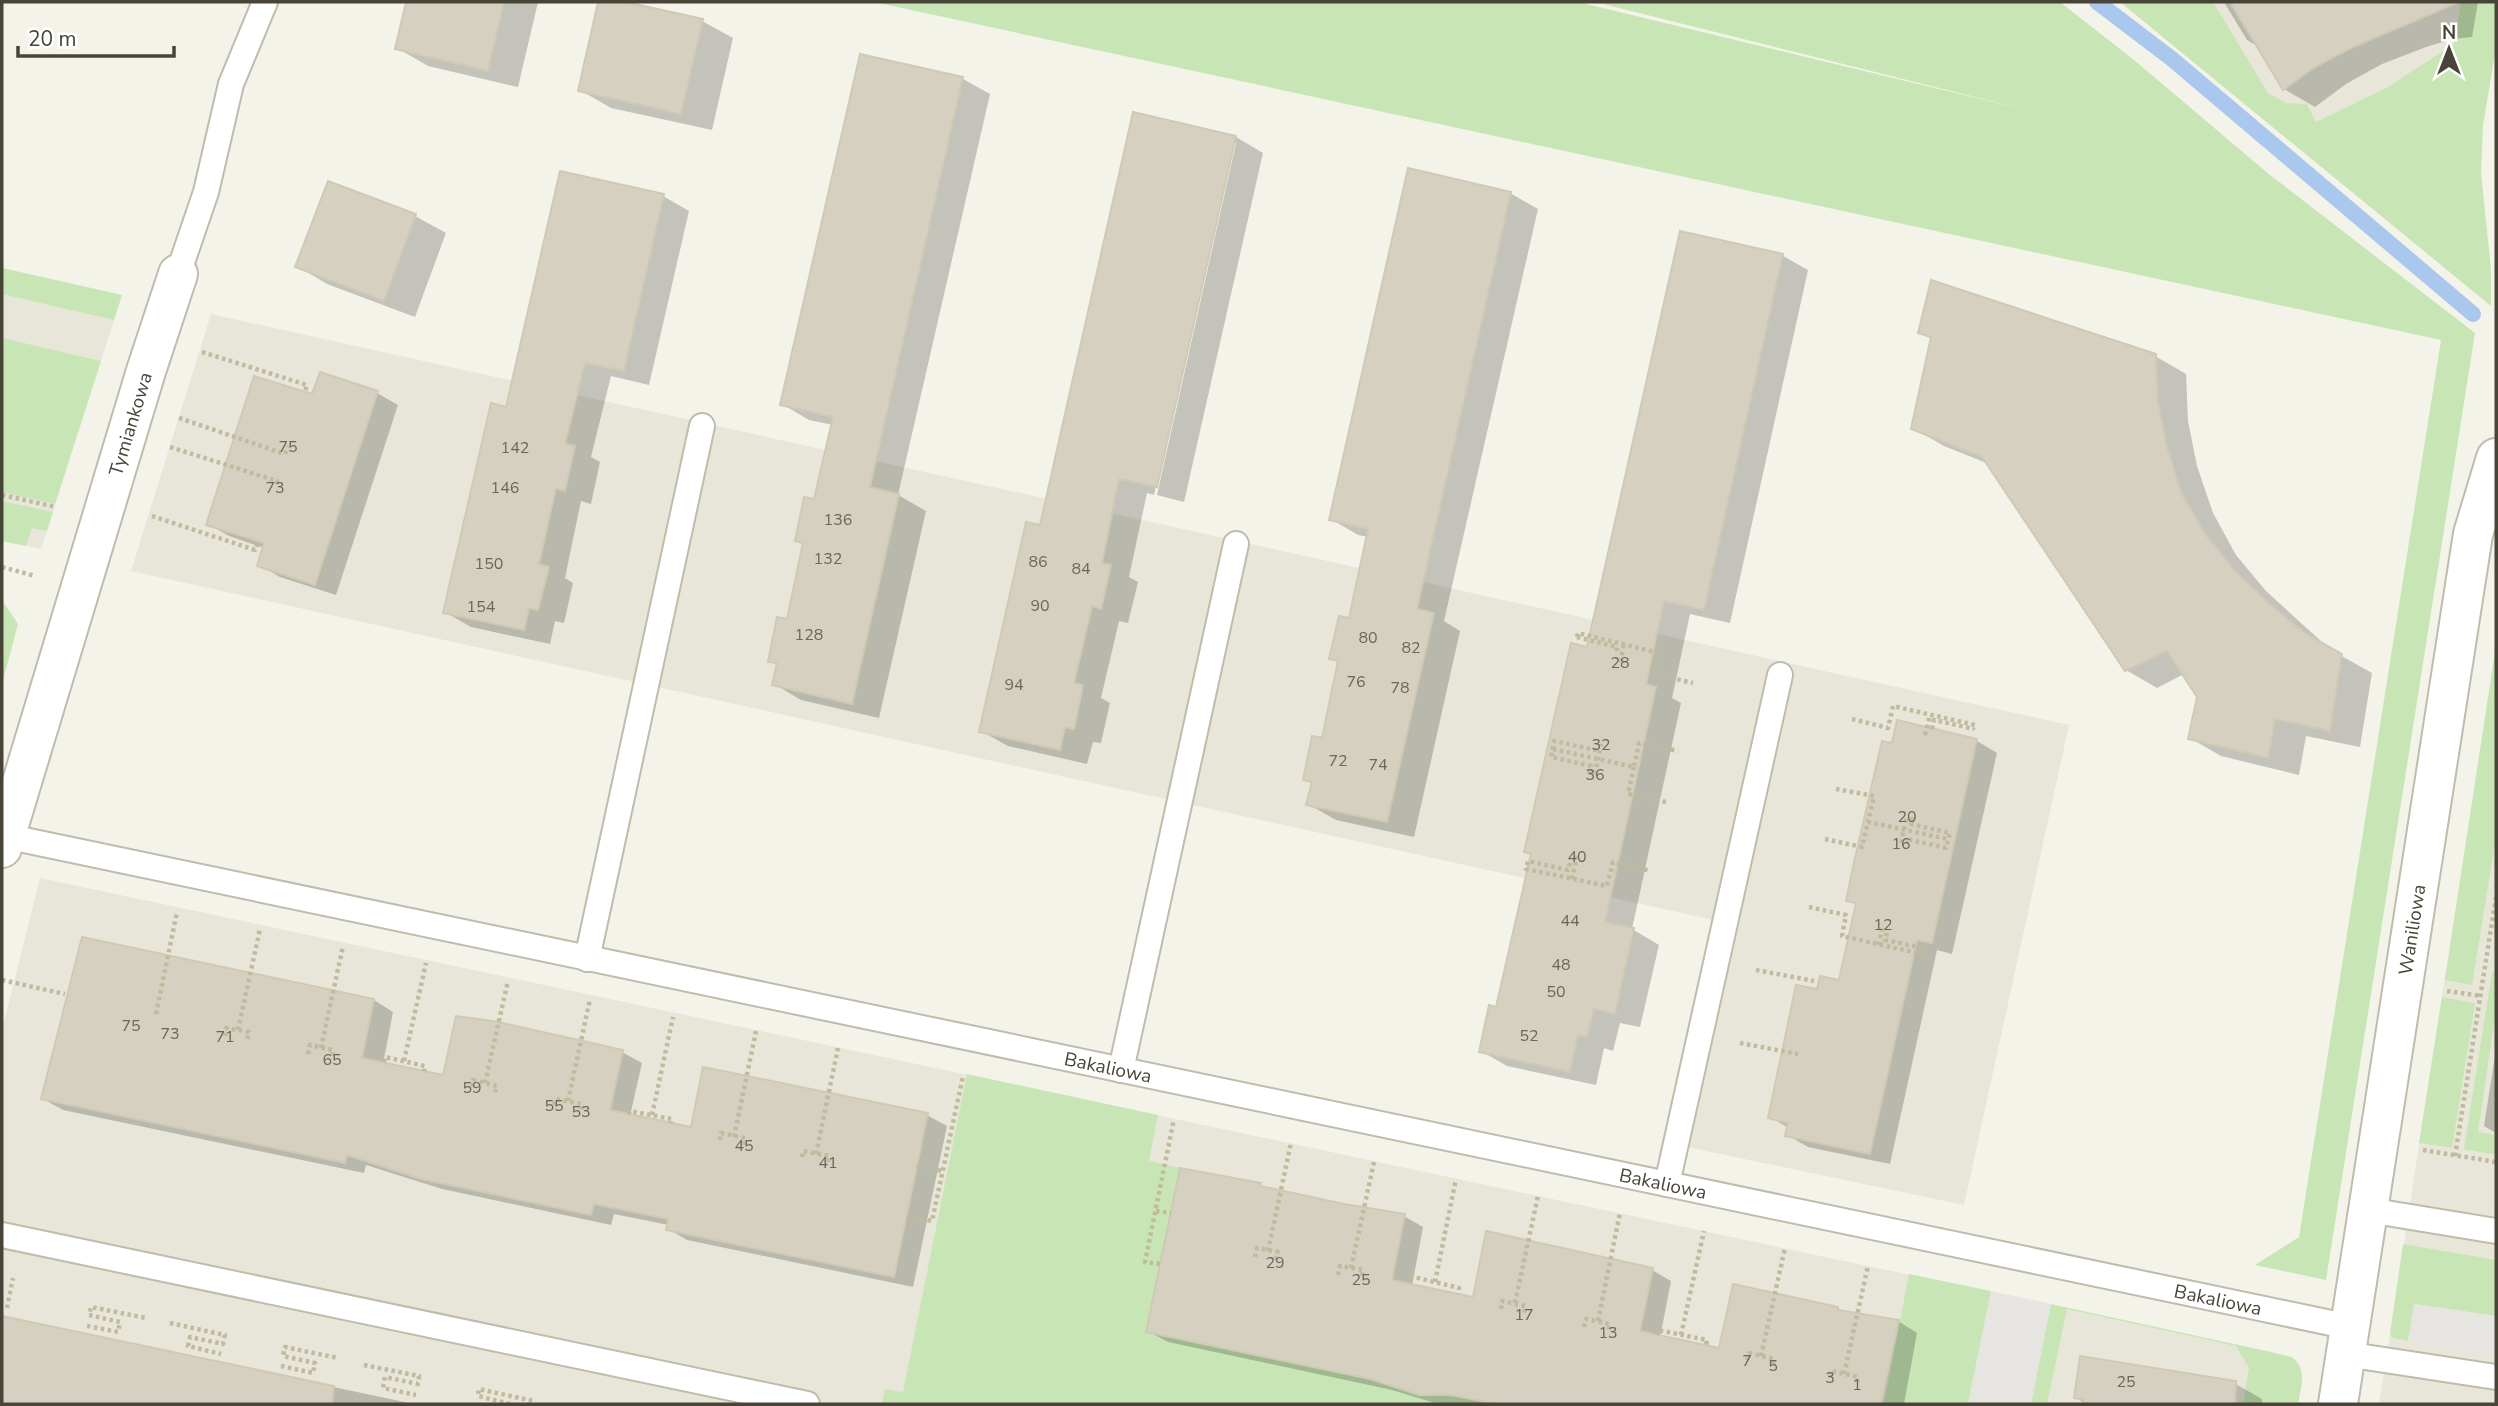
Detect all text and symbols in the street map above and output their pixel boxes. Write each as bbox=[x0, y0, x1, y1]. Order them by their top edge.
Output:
scale bar bbox=[18, 14, 173, 58]
north arrow bbox=[2414, 14, 2484, 84]
text: N bbox=[2442, 20, 2456, 46]
text: 20 m bbox=[28, 25, 77, 53]
street label: Tymiankowa bbox=[103, 369, 159, 479]
house number: 75 bbox=[278, 436, 298, 458]
house number: 142 bbox=[501, 437, 529, 459]
house number: 73 bbox=[265, 477, 285, 499]
house number: 146 bbox=[491, 477, 519, 499]
house number: 136 bbox=[824, 509, 852, 531]
house number: 132 bbox=[814, 548, 842, 570]
house number: 86 bbox=[1028, 551, 1048, 573]
house number: 150 bbox=[475, 553, 503, 575]
house number: 84 bbox=[1071, 558, 1091, 580]
house number: 90 bbox=[1030, 595, 1050, 617]
house number: 154 bbox=[467, 596, 496, 618]
house number: 128 bbox=[795, 624, 823, 646]
house number: 80 bbox=[1358, 627, 1378, 649]
house number: 82 bbox=[1401, 637, 1421, 659]
house number: 28 bbox=[1610, 652, 1630, 674]
house number: 76 bbox=[1346, 671, 1366, 693]
house number: 94 bbox=[1004, 674, 1024, 696]
house number: 78 bbox=[1390, 677, 1410, 699]
house number: 32 bbox=[1591, 734, 1611, 756]
house number: 72 bbox=[1328, 750, 1348, 772]
house number: 74 bbox=[1368, 754, 1388, 776]
house number: 36 bbox=[1585, 764, 1605, 786]
house number: 20 bbox=[1897, 806, 1917, 828]
house number: 16 bbox=[1891, 833, 1911, 855]
house number: 40 bbox=[1567, 846, 1587, 868]
street label: Waniliowa bbox=[2393, 883, 2432, 977]
house number: 44 bbox=[1560, 910, 1580, 932]
house number: 12 bbox=[1873, 914, 1893, 936]
house number: 48 bbox=[1551, 954, 1571, 976]
house number: 50 bbox=[1546, 981, 1566, 1003]
house number: 75 bbox=[121, 1015, 141, 1037]
house number: 73 bbox=[160, 1023, 180, 1045]
house number: 52 bbox=[1519, 1025, 1539, 1047]
house number: 71 bbox=[215, 1026, 235, 1048]
street label: Bakaliowa bbox=[1062, 1046, 1154, 1090]
house number: 65 bbox=[322, 1049, 342, 1071]
house number: 59 bbox=[462, 1077, 482, 1099]
house number: 55 bbox=[544, 1095, 564, 1117]
house number: 53 bbox=[571, 1101, 591, 1123]
house number: 45 bbox=[734, 1135, 754, 1157]
house number: 41 bbox=[818, 1152, 838, 1174]
street label: Bakaliowa bbox=[1617, 1162, 1709, 1206]
house number: 29 bbox=[1265, 1252, 1285, 1274]
house number: 25 bbox=[1351, 1269, 1371, 1291]
street label: Bakaliowa bbox=[2172, 1279, 2264, 1322]
house number: 17 bbox=[1514, 1304, 1534, 1326]
house number: 13 bbox=[1598, 1322, 1618, 1344]
house number: 7 bbox=[1742, 1350, 1752, 1372]
house number: 5 bbox=[1768, 1355, 1778, 1377]
house number: 3 bbox=[1825, 1367, 1835, 1389]
house number: 25 bbox=[2116, 1371, 2136, 1393]
house number: 1 bbox=[1852, 1374, 1862, 1396]

